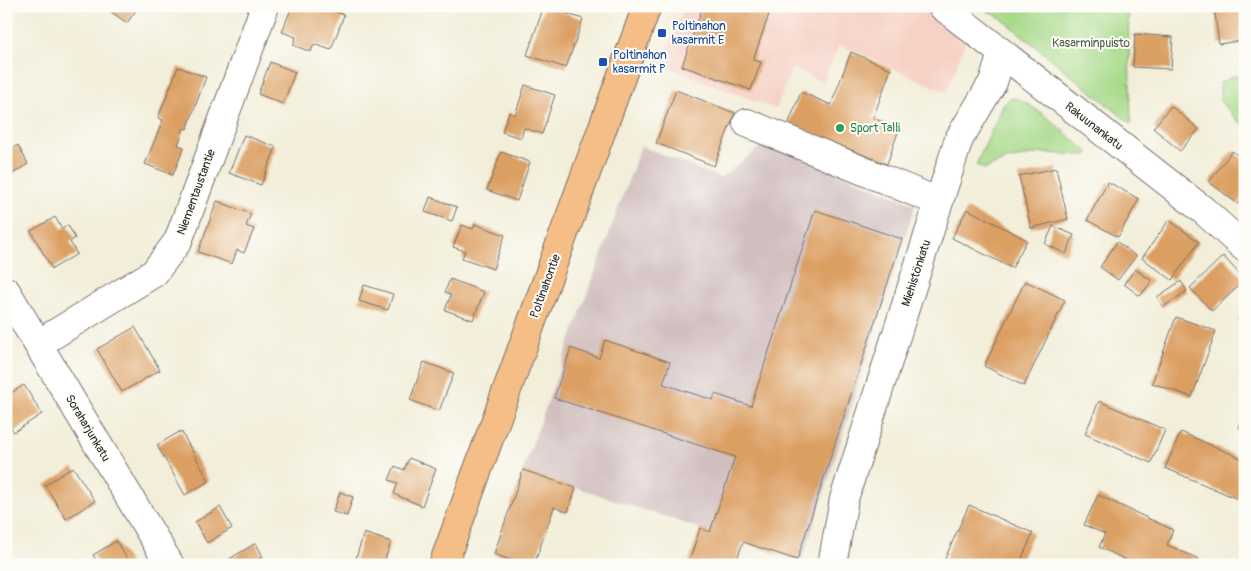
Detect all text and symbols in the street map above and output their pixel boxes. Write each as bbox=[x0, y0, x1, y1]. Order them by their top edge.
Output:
place label: Poltinahon kasarmit E bbox=[672, 19, 726, 48]
marker: Poltinahon kasarmit E bbox=[656, 27, 668, 39]
park label: Kasarminpuisto bbox=[1052, 36, 1131, 51]
place label: Poltinahon kasarmit P bbox=[613, 48, 667, 77]
marker: Poltinahon kasarmit P bbox=[597, 56, 609, 68]
street label: Rakuunankatu bbox=[1062, 99, 1126, 154]
place label: Sport Talli bbox=[850, 121, 900, 136]
marker: Sport Talli bbox=[834, 122, 846, 134]
street label: Niementaustantie bbox=[174, 147, 219, 237]
street label: Miehistönkatu bbox=[899, 238, 934, 308]
street label: Poltinahontie bbox=[527, 252, 564, 320]
street label: Soraharjunkatu bbox=[62, 392, 113, 464]

